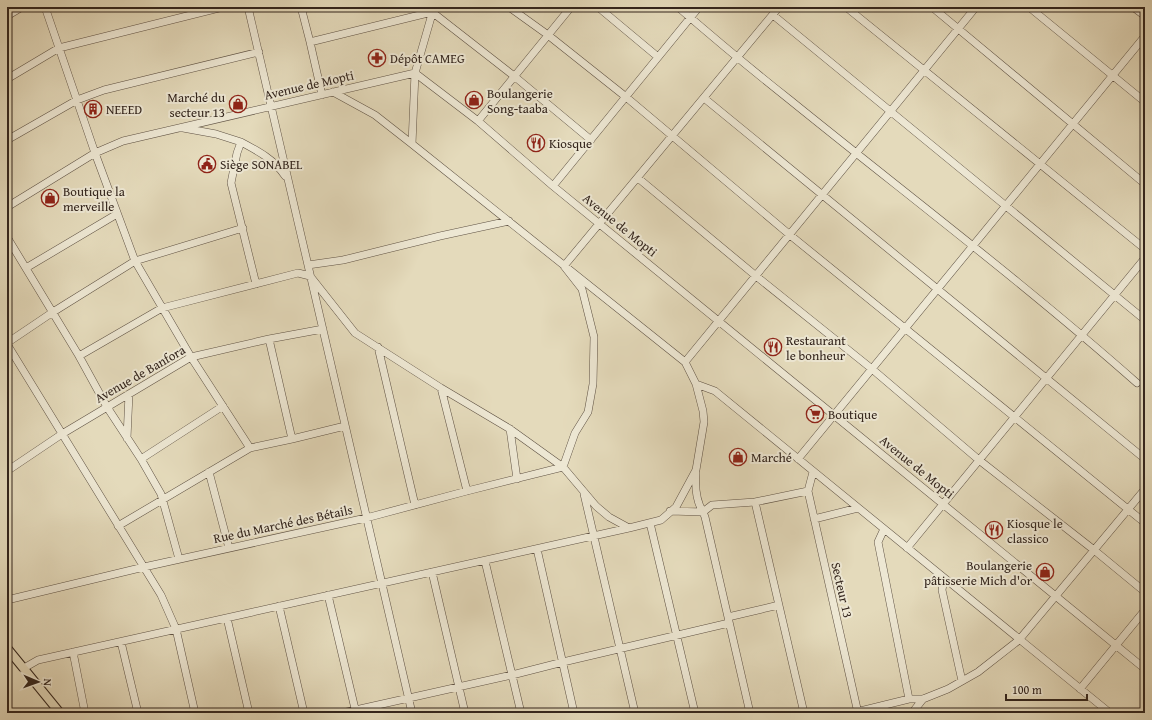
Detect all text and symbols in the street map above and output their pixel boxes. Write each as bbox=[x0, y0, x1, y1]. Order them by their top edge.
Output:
pharmacy icon: Dépôt CAMEG bbox=[367, 48, 387, 68]
place label: Dépôt CAMEG bbox=[390, 49, 465, 68]
street label: Avenue de Mopti bbox=[262, 65, 356, 105]
place label: Boulangerie Song-taaba bbox=[487, 84, 553, 118]
place label: Marché du secteur 13 bbox=[167, 88, 225, 122]
shop icon: Boulangerie Song-taaba bbox=[464, 90, 484, 110]
shop icon: Marché du secteur 13 bbox=[228, 94, 248, 114]
building icon: NEEED bbox=[83, 99, 103, 119]
place label: NEEED bbox=[106, 100, 142, 119]
restaurant icon: Kiosque bbox=[526, 133, 546, 153]
place label: Kiosque bbox=[549, 134, 592, 153]
public building icon: Siège SONABEL bbox=[197, 154, 217, 174]
place label: Siège SONABEL bbox=[220, 155, 303, 174]
place label: Boutique la merveille bbox=[63, 182, 126, 216]
shop icon: Boutique la merveille bbox=[40, 188, 60, 208]
street label: Avenue de Mopti bbox=[579, 189, 662, 261]
place label: Restaurant le bonheur bbox=[786, 331, 846, 365]
restaurant icon: Restaurant le bonheur bbox=[763, 337, 783, 357]
street label: Avenue de Banfora bbox=[91, 340, 190, 408]
supermarket icon: Boutique bbox=[805, 404, 825, 424]
place label: Boutique bbox=[828, 405, 877, 424]
street label: Avenue de Mopti bbox=[876, 431, 959, 503]
shop icon: Marché bbox=[728, 447, 748, 467]
place label: Marché bbox=[751, 448, 792, 467]
street label: Rue du Marché des Bétails bbox=[212, 500, 354, 548]
place label: Kiosque le classico bbox=[1007, 514, 1063, 548]
restaurant icon: Kiosque le classico bbox=[984, 520, 1004, 540]
place label: Boulangerie pâtisserie Mich d'or bbox=[924, 556, 1033, 590]
street label: Secteur 13 bbox=[826, 560, 858, 620]
shop icon: Boulangerie pâtisserie Mich d'or bbox=[1035, 562, 1055, 582]
north arrow bbox=[18, 662, 58, 702]
scale bar bbox=[1006, 676, 1087, 702]
text: N bbox=[40, 678, 56, 687]
text: 100 m bbox=[1012, 681, 1042, 698]

